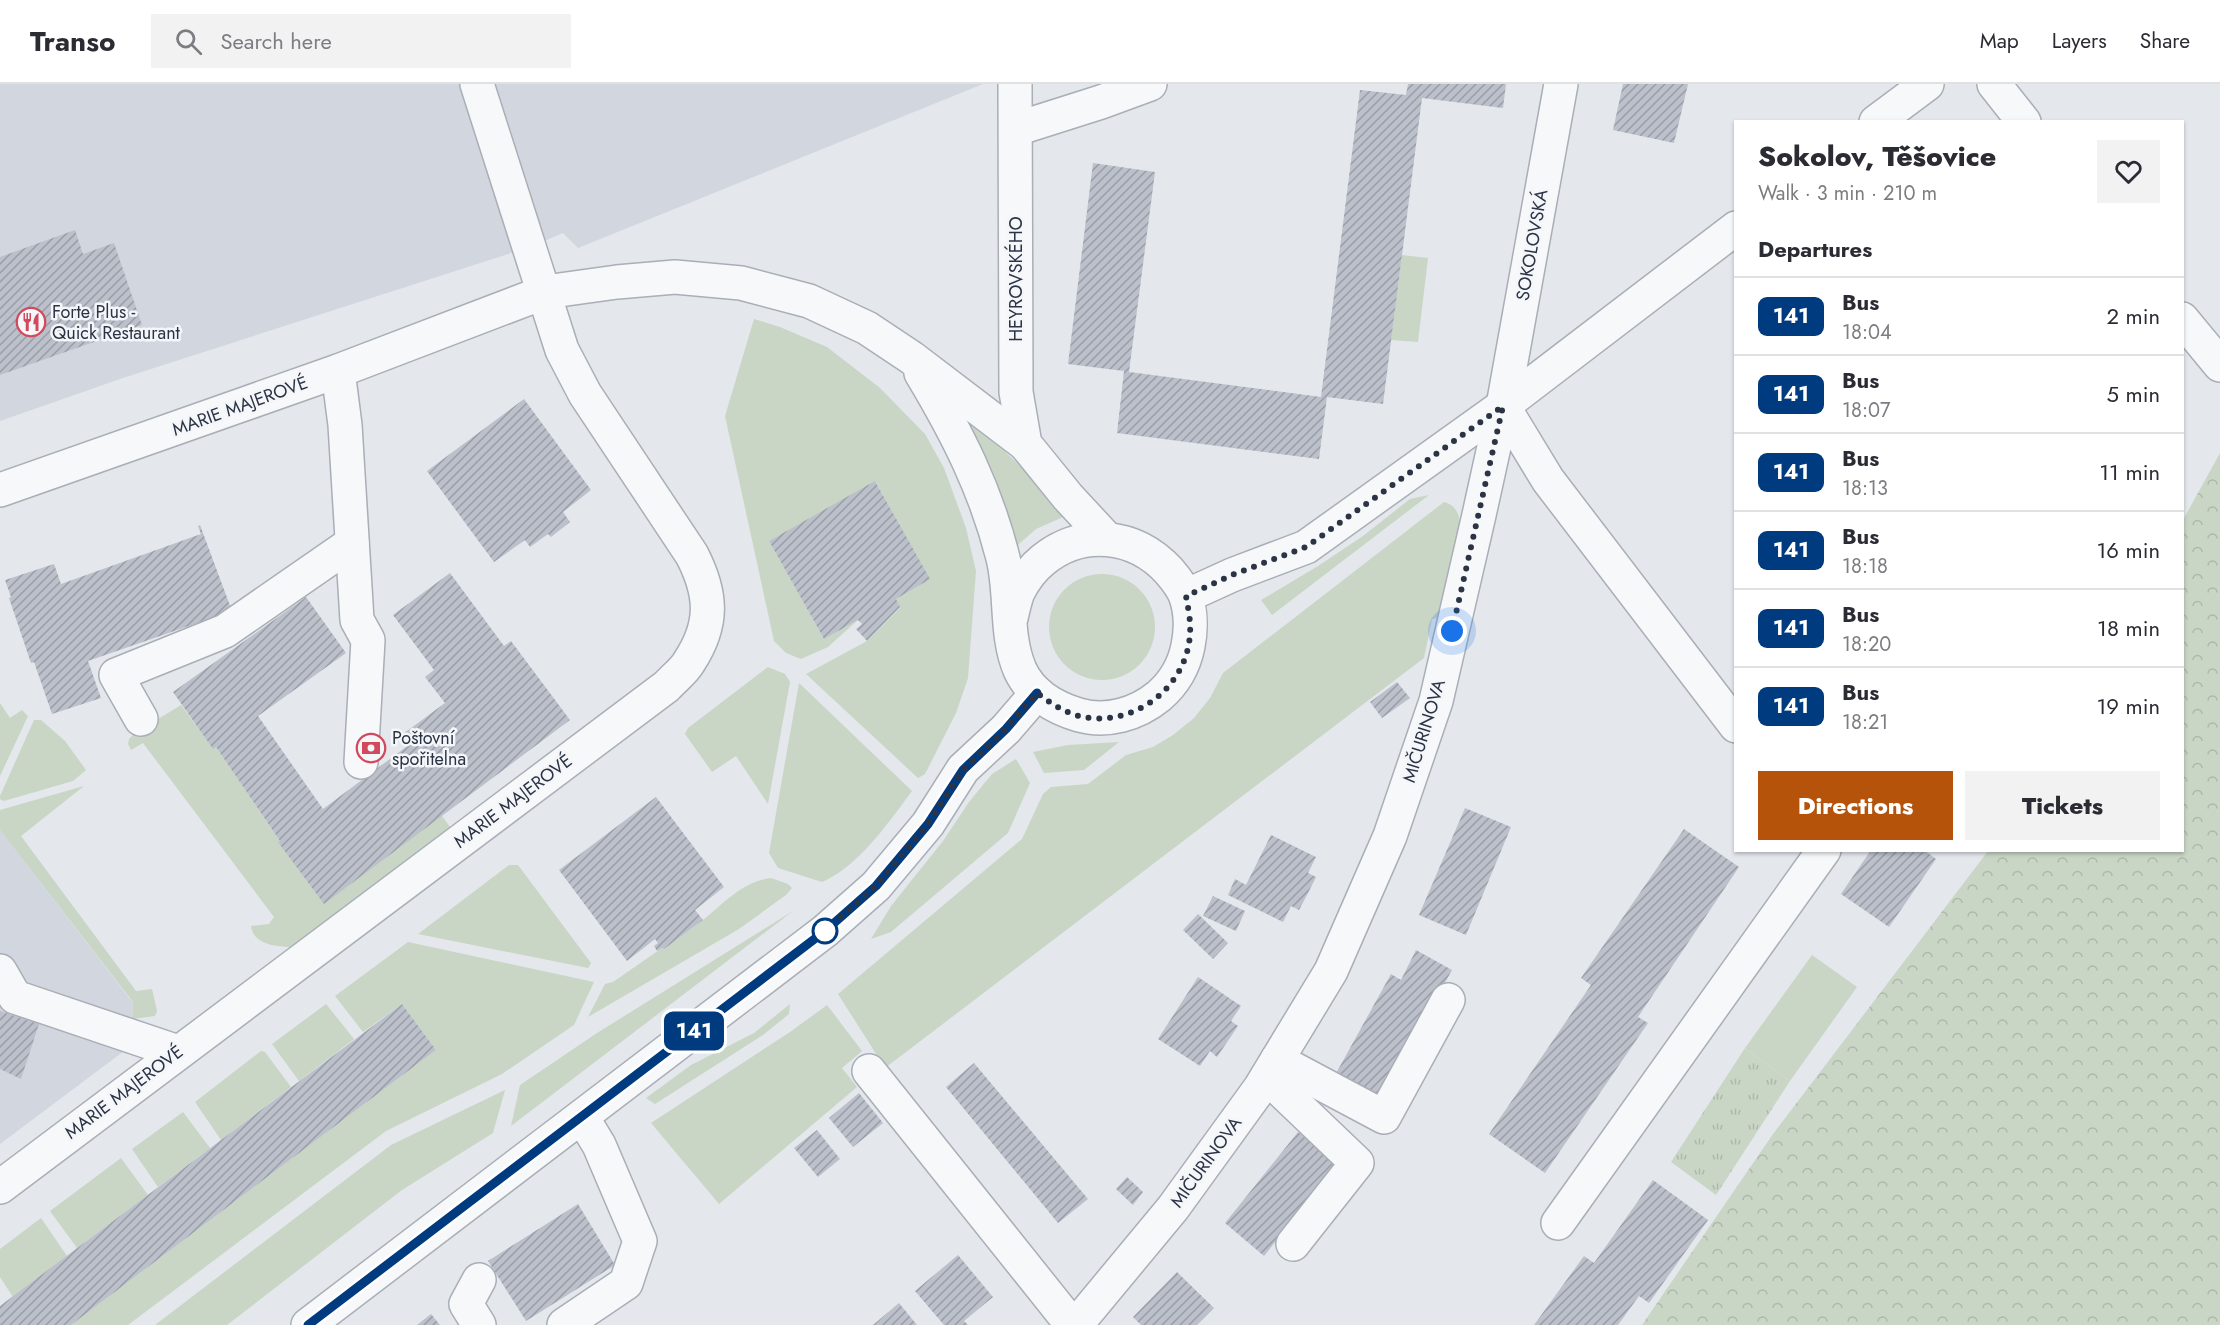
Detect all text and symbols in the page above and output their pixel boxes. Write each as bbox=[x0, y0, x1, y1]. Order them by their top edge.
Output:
search box bbox=[151, 14, 571, 68]
text: Transo bbox=[30, 21, 115, 62]
icon: search bbox=[172, 25, 205, 58]
text: Search here bbox=[220, 25, 332, 57]
text: Map bbox=[1980, 26, 2019, 56]
text: Layers bbox=[2052, 26, 2107, 56]
text: Share bbox=[2140, 26, 2190, 56]
text: Sokolov, Těšovice bbox=[1758, 136, 1996, 177]
button: heart bbox=[2097, 140, 2160, 203]
text: Walk · 3 min · 210 m bbox=[1758, 179, 1937, 208]
street label: SOKOLOVSKÁ bbox=[1509, 187, 1555, 303]
street label: HEYROVSKÉHO bbox=[1003, 216, 1029, 342]
text: Departures bbox=[1758, 233, 1872, 265]
text: Bus bbox=[1842, 286, 1879, 318]
place label: Forte Plus - Quick Restaurant bbox=[52, 299, 181, 346]
text: 2 min bbox=[2106, 300, 2160, 332]
text: 141 bbox=[1773, 301, 1809, 331]
restaurant icon: Forte Plus - Quick Restaurant bbox=[15, 306, 47, 338]
text: 18:04 bbox=[1842, 318, 1892, 347]
text: Bus bbox=[1842, 364, 1879, 396]
street label: MARIE MAJEROVÉ bbox=[169, 369, 311, 443]
text: 5 min bbox=[2107, 378, 2160, 410]
text: 141 bbox=[1773, 379, 1809, 409]
text: 18:07 bbox=[1842, 396, 1890, 425]
text: Bus bbox=[1842, 442, 1879, 474]
text: 11 min bbox=[2099, 456, 2160, 488]
text: 141 bbox=[1773, 457, 1809, 487]
text: 18:13 bbox=[1842, 474, 1888, 503]
text: Bus bbox=[1842, 520, 1879, 552]
text: 16 min bbox=[2096, 534, 2160, 566]
text: 141 bbox=[1773, 535, 1809, 565]
text: 18:18 bbox=[1842, 552, 1888, 581]
text: Bus bbox=[1842, 598, 1879, 630]
text: 18 min bbox=[2097, 612, 2160, 644]
text: 141 bbox=[1773, 613, 1809, 643]
your location bbox=[1437, 616, 1467, 646]
text: 18:20 bbox=[1842, 630, 1891, 659]
street label: MIČURINOVA bbox=[1396, 676, 1452, 786]
text: Bus bbox=[1842, 676, 1879, 708]
text: 19 min bbox=[2096, 690, 2160, 722]
text: 141 bbox=[1773, 691, 1809, 721]
text: 18:21 bbox=[1842, 708, 1888, 737]
place label: Poštovní spořitelna bbox=[392, 725, 466, 772]
bank icon: Poštovní spořitelna bbox=[355, 732, 387, 764]
street label: MARIE MAJEROVÉ bbox=[448, 748, 578, 854]
button: Directions bbox=[1758, 771, 1953, 840]
button: Tickets bbox=[1965, 771, 2160, 840]
unlabelled marker bbox=[812, 918, 838, 944]
line badge: 141 bbox=[660, 1012, 728, 1050]
text: 141 bbox=[676, 1016, 712, 1046]
street label: MARIE MAJEROVÉ bbox=[59, 1039, 189, 1145]
street label: MIČURINOVA bbox=[1164, 1111, 1248, 1213]

